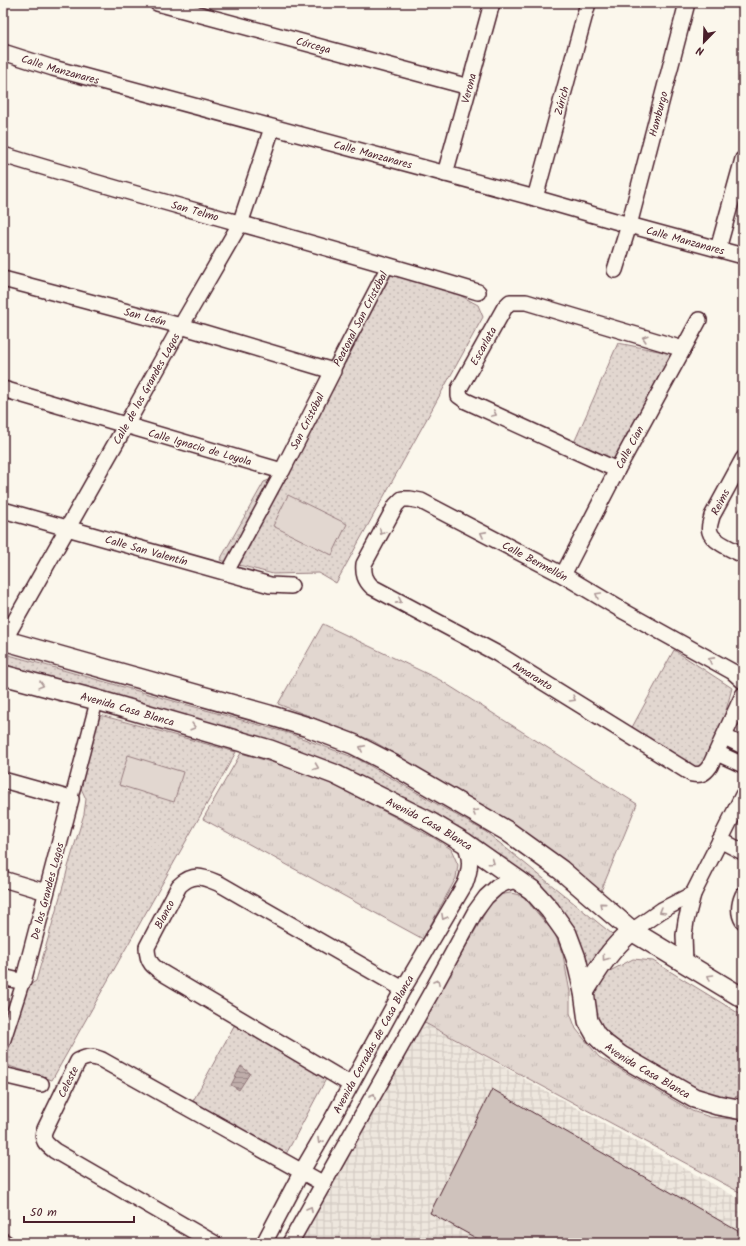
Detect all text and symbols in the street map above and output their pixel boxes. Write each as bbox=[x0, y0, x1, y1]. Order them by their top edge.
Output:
north arrow bbox=[684, 22, 724, 62]
street label: Córcega bbox=[294, 33, 333, 59]
text: N bbox=[694, 41, 707, 60]
street label: Calle Manzanares bbox=[19, 50, 102, 90]
street label: Verona bbox=[457, 71, 482, 106]
street label: Zúrich bbox=[550, 84, 575, 117]
street label: Hamburgo bbox=[644, 89, 674, 139]
street label: Calle Manzanares bbox=[332, 136, 414, 175]
street label: San Telmo bbox=[169, 196, 221, 227]
street label: Calle Manzanares bbox=[644, 222, 727, 261]
street label: Peatonal San Cristóbal bbox=[329, 268, 393, 370]
street label: San León bbox=[122, 303, 168, 332]
street label: Escarlata bbox=[466, 324, 502, 369]
street label: Calle de los Grandes Lagos bbox=[109, 330, 186, 448]
one-way arrow bbox=[642, 334, 649, 343]
street label: San Cristóbal bbox=[286, 390, 330, 453]
one-way arrow bbox=[489, 409, 497, 417]
street label: Calle Cian bbox=[611, 423, 649, 473]
street label: Calle Ignacio de Loyola bbox=[146, 425, 254, 471]
street label: Reims bbox=[707, 486, 735, 519]
one-way arrow bbox=[379, 528, 386, 535]
street label: Calle San Valentín bbox=[103, 531, 190, 571]
one-way arrow bbox=[480, 531, 488, 538]
street label: Calle Bermellón bbox=[499, 537, 571, 587]
one-way arrow bbox=[595, 593, 602, 600]
one-way arrow bbox=[395, 596, 402, 604]
street label: Amaranto bbox=[509, 657, 556, 696]
one-way arrow bbox=[708, 657, 715, 664]
one-way arrow bbox=[37, 680, 44, 689]
street label: Avenida Casa Blanca bbox=[78, 688, 176, 732]
one-way arrow bbox=[569, 695, 576, 702]
one-way arrow bbox=[189, 722, 196, 731]
one-way arrow bbox=[358, 745, 366, 753]
one-way arrow bbox=[313, 763, 320, 771]
street label: Avenida Casa Blanca bbox=[382, 793, 476, 856]
one-way arrow bbox=[472, 810, 479, 817]
street label: De los Grandes Lagos bbox=[26, 840, 70, 942]
one-way arrow bbox=[488, 857, 495, 865]
street label: Blanco bbox=[150, 897, 180, 932]
one-way arrow bbox=[600, 902, 607, 909]
one-way arrow bbox=[659, 906, 666, 913]
one-way arrow bbox=[442, 913, 449, 920]
one-way arrow bbox=[603, 954, 610, 961]
street label: Avenida Cerradas de Casa Blanca bbox=[329, 972, 419, 1117]
one-way arrow bbox=[707, 975, 714, 982]
one-way arrow bbox=[432, 979, 440, 987]
street label: Avenida Casa Blanca bbox=[601, 1039, 693, 1104]
street label: Celeste bbox=[53, 1063, 84, 1101]
one-way arrow bbox=[369, 1093, 376, 1100]
one-way arrow bbox=[317, 1136, 324, 1144]
scale bar bbox=[24, 1198, 134, 1224]
text: 50 m bbox=[30, 1203, 57, 1222]
one-way arrow bbox=[305, 1206, 312, 1213]

